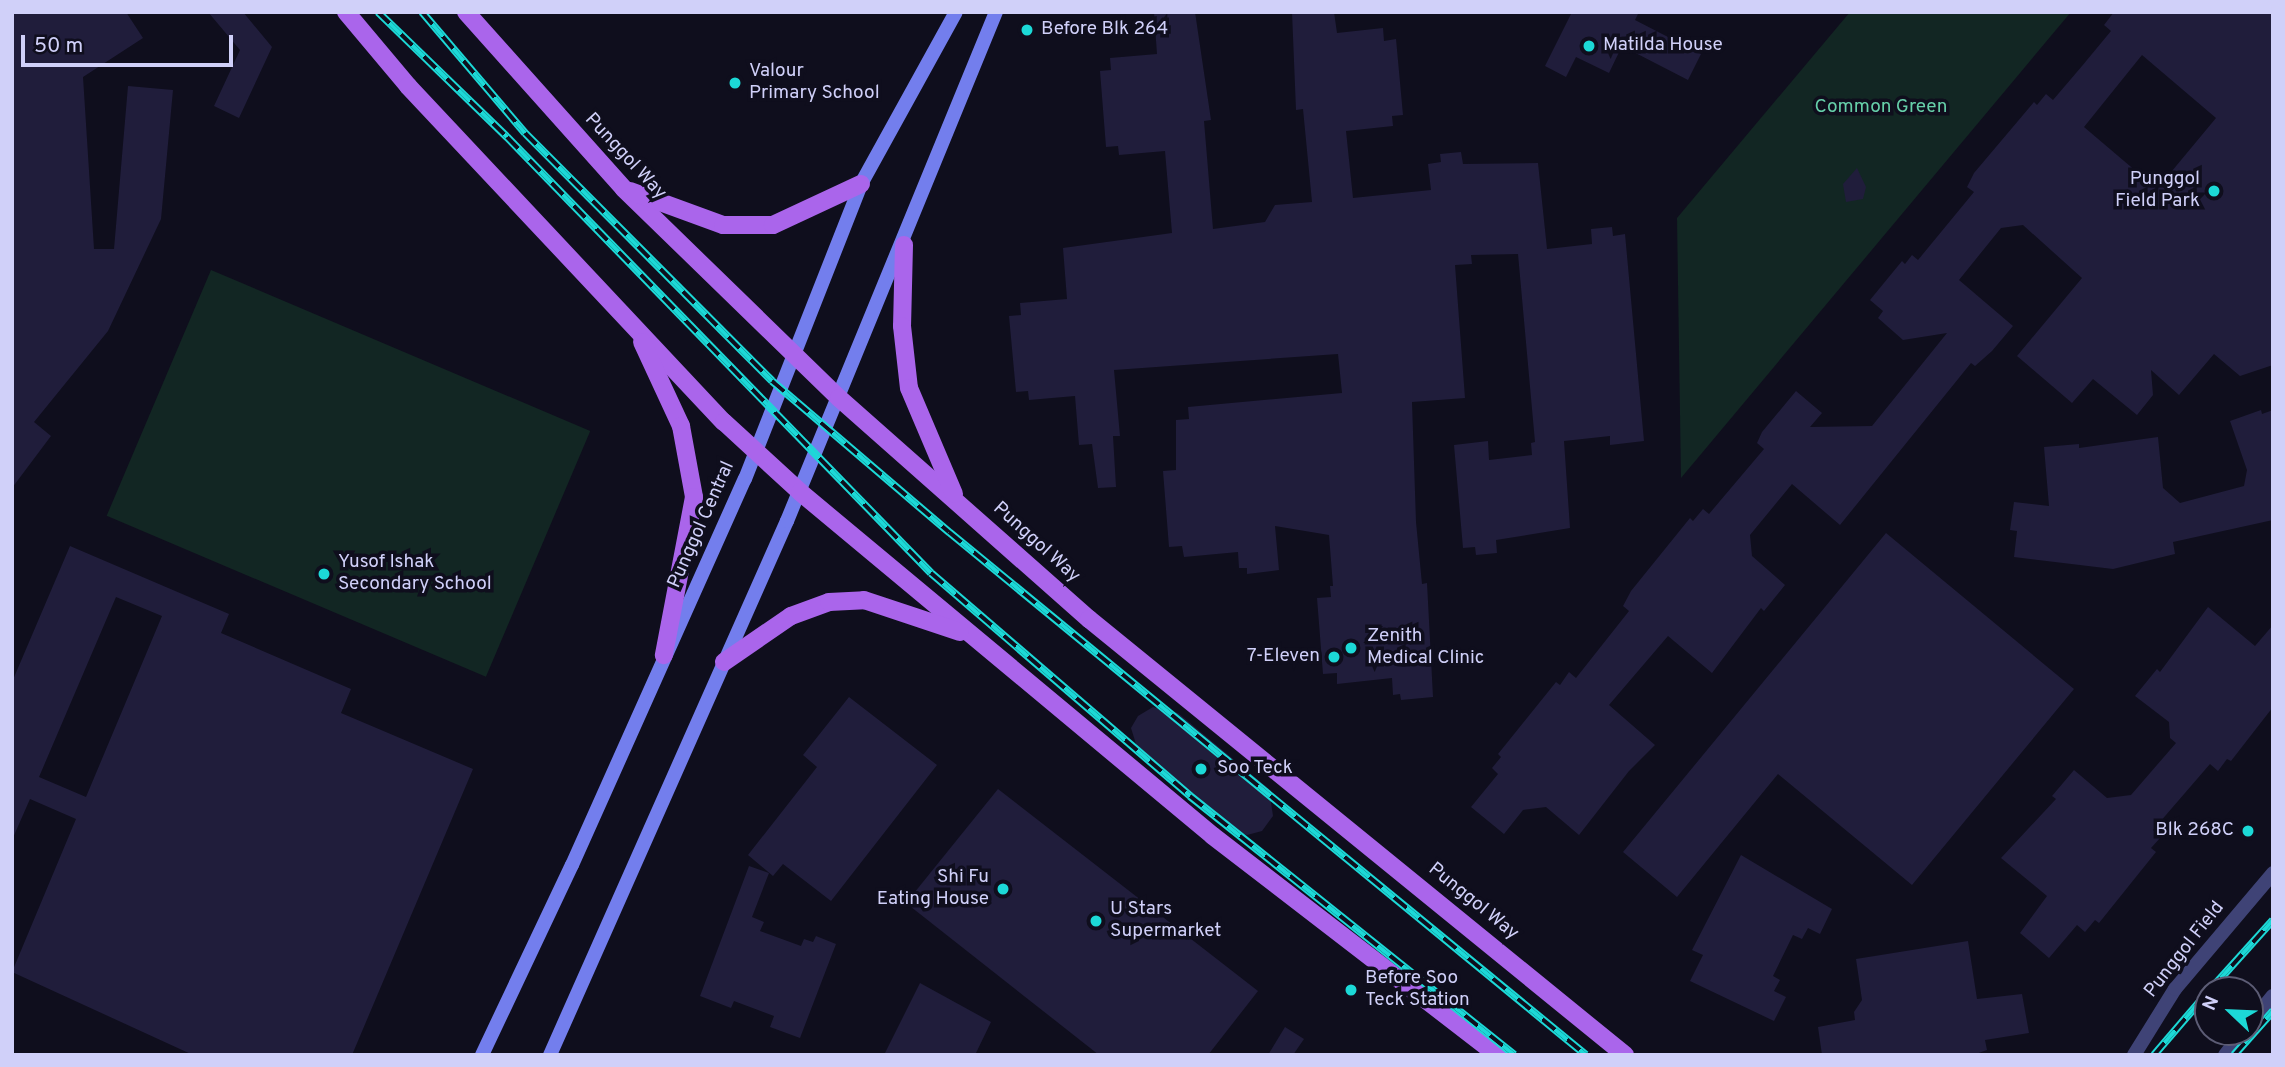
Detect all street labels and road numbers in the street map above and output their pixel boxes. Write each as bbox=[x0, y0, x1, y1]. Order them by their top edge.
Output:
street label: Punggol Way bbox=[579, 109, 671, 205]
street label: Punggol Central bbox=[664, 458, 740, 592]
street label: Punggol Way bbox=[987, 498, 1085, 588]
street label: Punggol Way bbox=[1423, 858, 1523, 946]
street label: Punggol Field bbox=[2140, 897, 2230, 1003]

